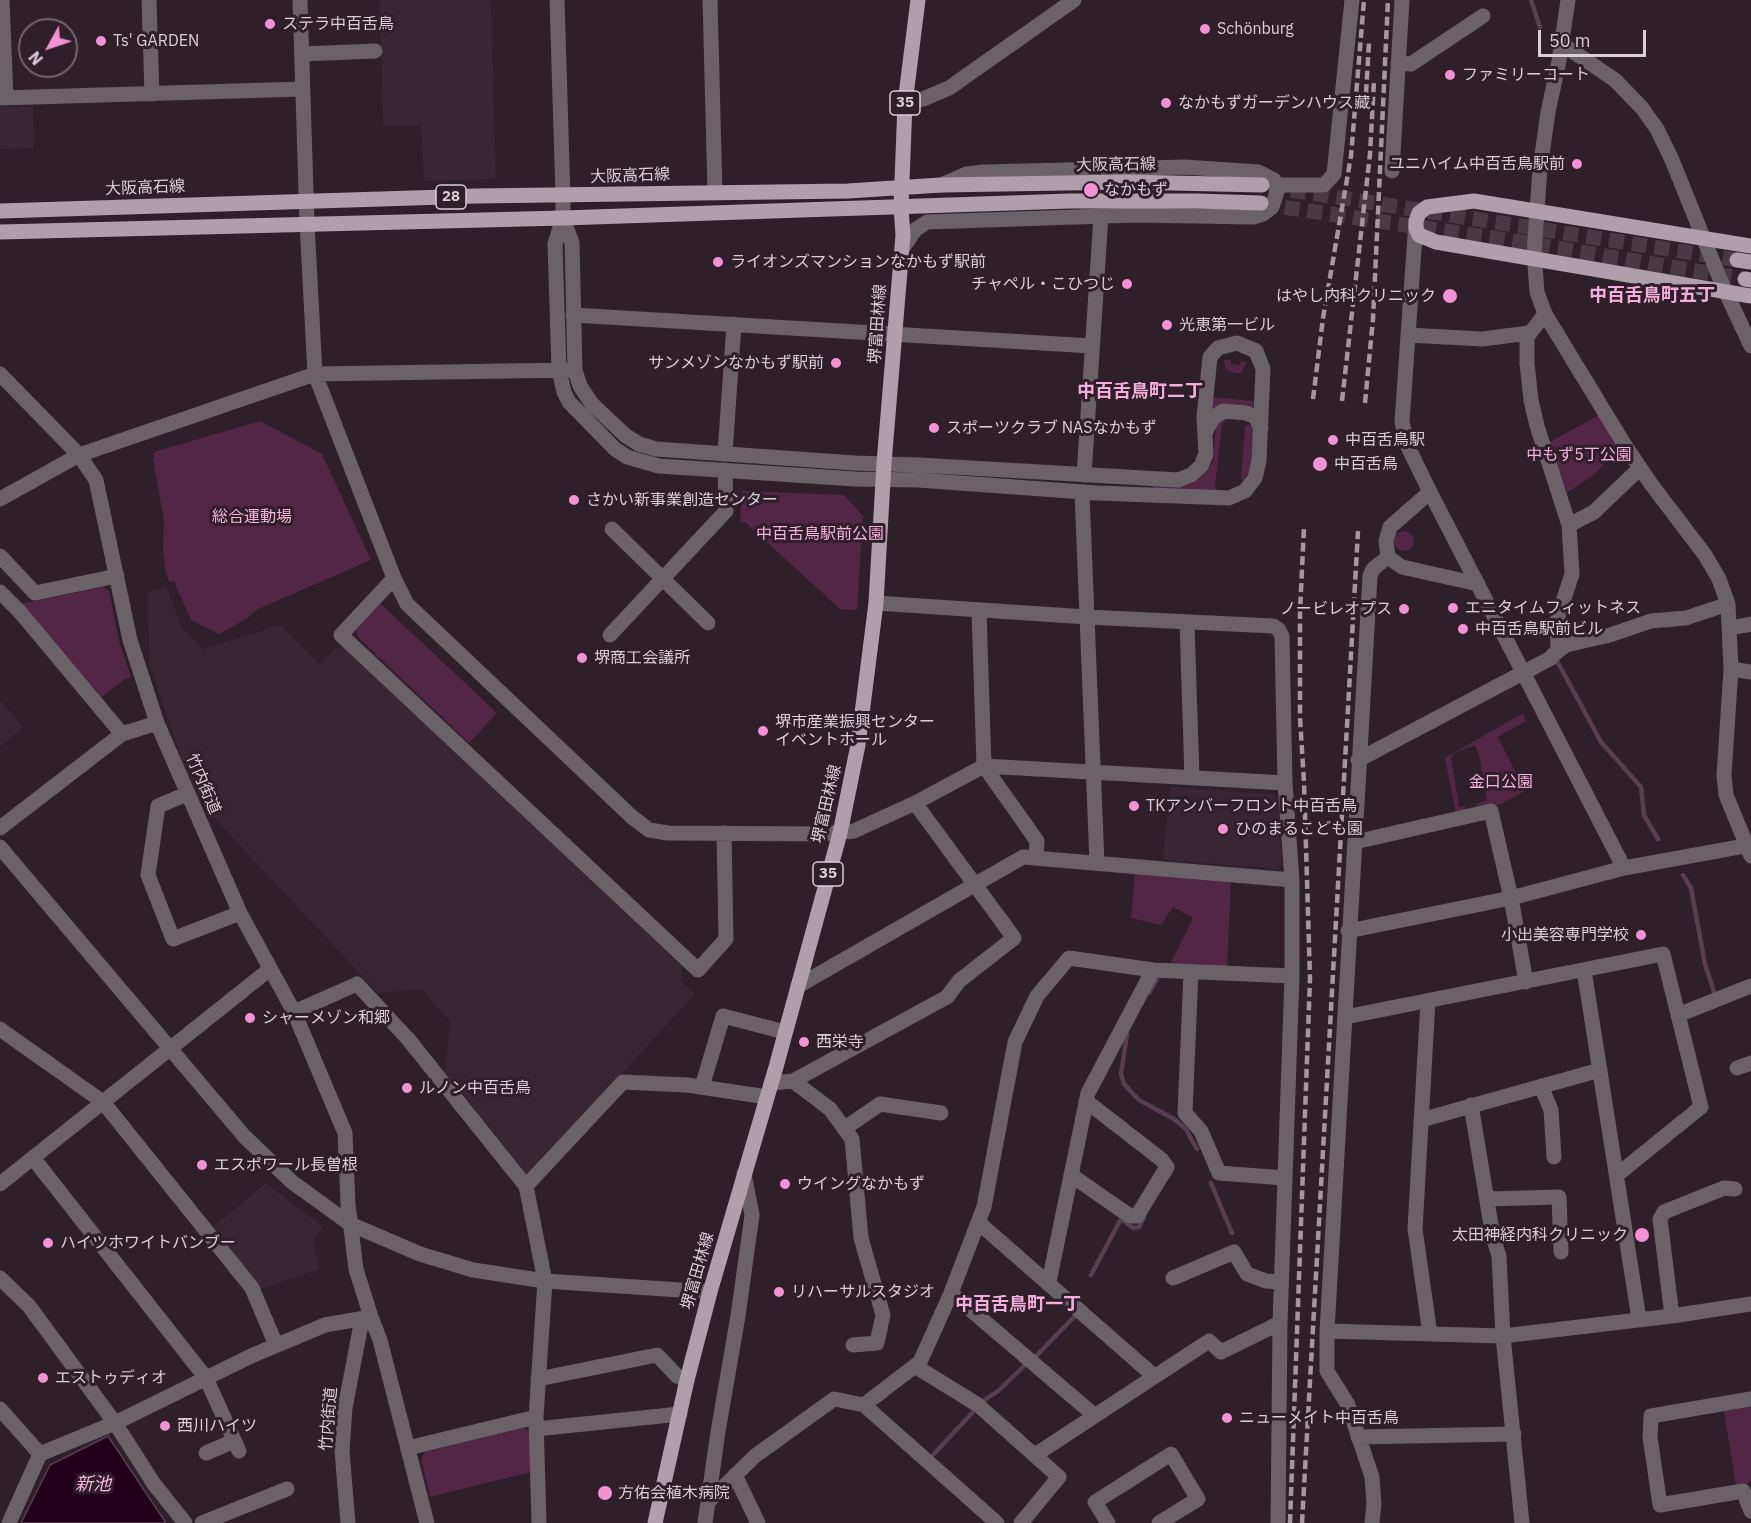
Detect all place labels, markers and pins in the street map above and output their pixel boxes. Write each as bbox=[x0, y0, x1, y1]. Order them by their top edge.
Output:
place label: ステラ中百舌鳥 bbox=[282, 14, 394, 34]
marker: ステラ中百舌鳥 bbox=[263, 17, 277, 31]
place label: Schönburg bbox=[1217, 19, 1294, 39]
marker: Schönburg bbox=[1198, 22, 1212, 36]
place label: Ts' GARDEN bbox=[113, 31, 199, 51]
marker: Ts' GARDEN bbox=[94, 34, 108, 48]
place label: ファミリーコート bbox=[1462, 65, 1590, 85]
marker: ファミリーコート bbox=[1443, 68, 1457, 82]
place label: なかもずガーデンハウス藏 bbox=[1178, 93, 1370, 113]
marker: なかもずガーデンハウス藏 bbox=[1159, 96, 1173, 110]
place label: ユニハイム中百舌鳥駅前 bbox=[1389, 154, 1565, 174]
marker: ユニハイム中百舌鳥駅前 bbox=[1570, 157, 1584, 171]
place label: なかもず bbox=[1104, 180, 1168, 200]
marker: なかもず bbox=[1082, 181, 1100, 199]
place label: ライオンズマンションなかもず駅前 bbox=[730, 252, 986, 272]
marker: ライオンズマンションなかもず駅前 bbox=[711, 255, 725, 269]
place label: チャペル・こひつじ bbox=[971, 274, 1115, 294]
marker: チャペル・こひつじ bbox=[1120, 277, 1134, 291]
place label: はやし内科クリニック bbox=[1276, 286, 1436, 306]
marker: はやし内科クリニック bbox=[1441, 287, 1459, 305]
place label: 光恵第一ビル bbox=[1179, 315, 1275, 335]
marker: 光恵第一ビル bbox=[1160, 318, 1174, 332]
place label: サンメゾンなかもず駅前 bbox=[648, 353, 824, 373]
marker: サンメゾンなかもず駅前 bbox=[829, 356, 843, 370]
place label: スポーツクラブ NASなかもず bbox=[946, 418, 1157, 438]
marker: スポーツクラブ NASなかもず bbox=[927, 421, 941, 435]
place label: 中百舌鳥駅 bbox=[1345, 430, 1425, 450]
marker: 中百舌鳥駅 bbox=[1326, 433, 1340, 447]
place label: 中百舌鳥 bbox=[1334, 454, 1398, 474]
marker: 中百舌鳥 bbox=[1311, 455, 1329, 473]
place label: さかい新事業創造センター bbox=[586, 490, 778, 510]
marker: さかい新事業創造センター bbox=[567, 493, 581, 507]
place label: エニタイムフィットネス bbox=[1465, 598, 1641, 618]
place label: ノービレオプス bbox=[1280, 599, 1392, 619]
marker: エニタイムフィットネス bbox=[1446, 601, 1460, 615]
marker: ノービレオプス bbox=[1397, 602, 1411, 616]
place label: 中百舌鳥駅前ビル bbox=[1475, 619, 1603, 639]
marker: 中百舌鳥駅前ビル bbox=[1456, 622, 1470, 636]
place label: 堺商工会議所 bbox=[594, 648, 690, 668]
marker: 堺商工会議所 bbox=[575, 651, 589, 665]
place label: 堺市産業振興センター イベントホール bbox=[775, 712, 935, 750]
marker: 堺市産業振興センター イベントホール bbox=[756, 724, 770, 738]
place label: TKアンバーフロント中百舌鳥 bbox=[1146, 796, 1357, 816]
marker: TKアンバーフロント中百舌鳥 bbox=[1127, 799, 1141, 813]
place label: ひのまるこども園 bbox=[1235, 819, 1363, 839]
marker: ひのまるこども園 bbox=[1216, 822, 1230, 836]
place label: 小出美容専門学校 bbox=[1501, 925, 1629, 945]
marker: 小出美容専門学校 bbox=[1634, 928, 1648, 942]
place label: シャーメゾン和郷 bbox=[262, 1008, 390, 1028]
marker: シャーメゾン和郷 bbox=[243, 1011, 257, 1025]
place label: 西栄寺 bbox=[816, 1032, 864, 1052]
marker: 西栄寺 bbox=[797, 1035, 811, 1049]
place label: ルノン中百舌鳥 bbox=[419, 1078, 531, 1098]
marker: ルノン中百舌鳥 bbox=[400, 1081, 414, 1095]
place label: エスポワール長曽根 bbox=[214, 1155, 358, 1175]
marker: エスポワール長曽根 bbox=[195, 1158, 209, 1172]
place label: ウイングなかもず bbox=[797, 1174, 925, 1194]
marker: ウイングなかもず bbox=[778, 1177, 792, 1191]
place label: 太田神経内科クリニック bbox=[1452, 1225, 1628, 1245]
marker: 太田神経内科クリニック bbox=[1633, 1226, 1651, 1244]
place label: ハイツホワイトバンブー bbox=[60, 1233, 236, 1253]
marker: ハイツホワイトバンブー bbox=[41, 1236, 55, 1250]
place label: リハーサルスタジオ bbox=[791, 1282, 935, 1302]
marker: リハーサルスタジオ bbox=[772, 1285, 786, 1299]
place label: エストゥディオ bbox=[55, 1368, 167, 1388]
marker: エストゥディオ bbox=[36, 1371, 50, 1385]
place label: ニューメイト中百舌鳥 bbox=[1239, 1408, 1399, 1428]
marker: ニューメイト中百舌鳥 bbox=[1220, 1411, 1234, 1425]
place label: 西川ハイツ bbox=[177, 1416, 257, 1436]
marker: 西川ハイツ bbox=[158, 1419, 172, 1433]
place label: 方佑会植木病院 bbox=[618, 1483, 730, 1503]
marker: 方佑会植木病院 bbox=[596, 1484, 614, 1502]

